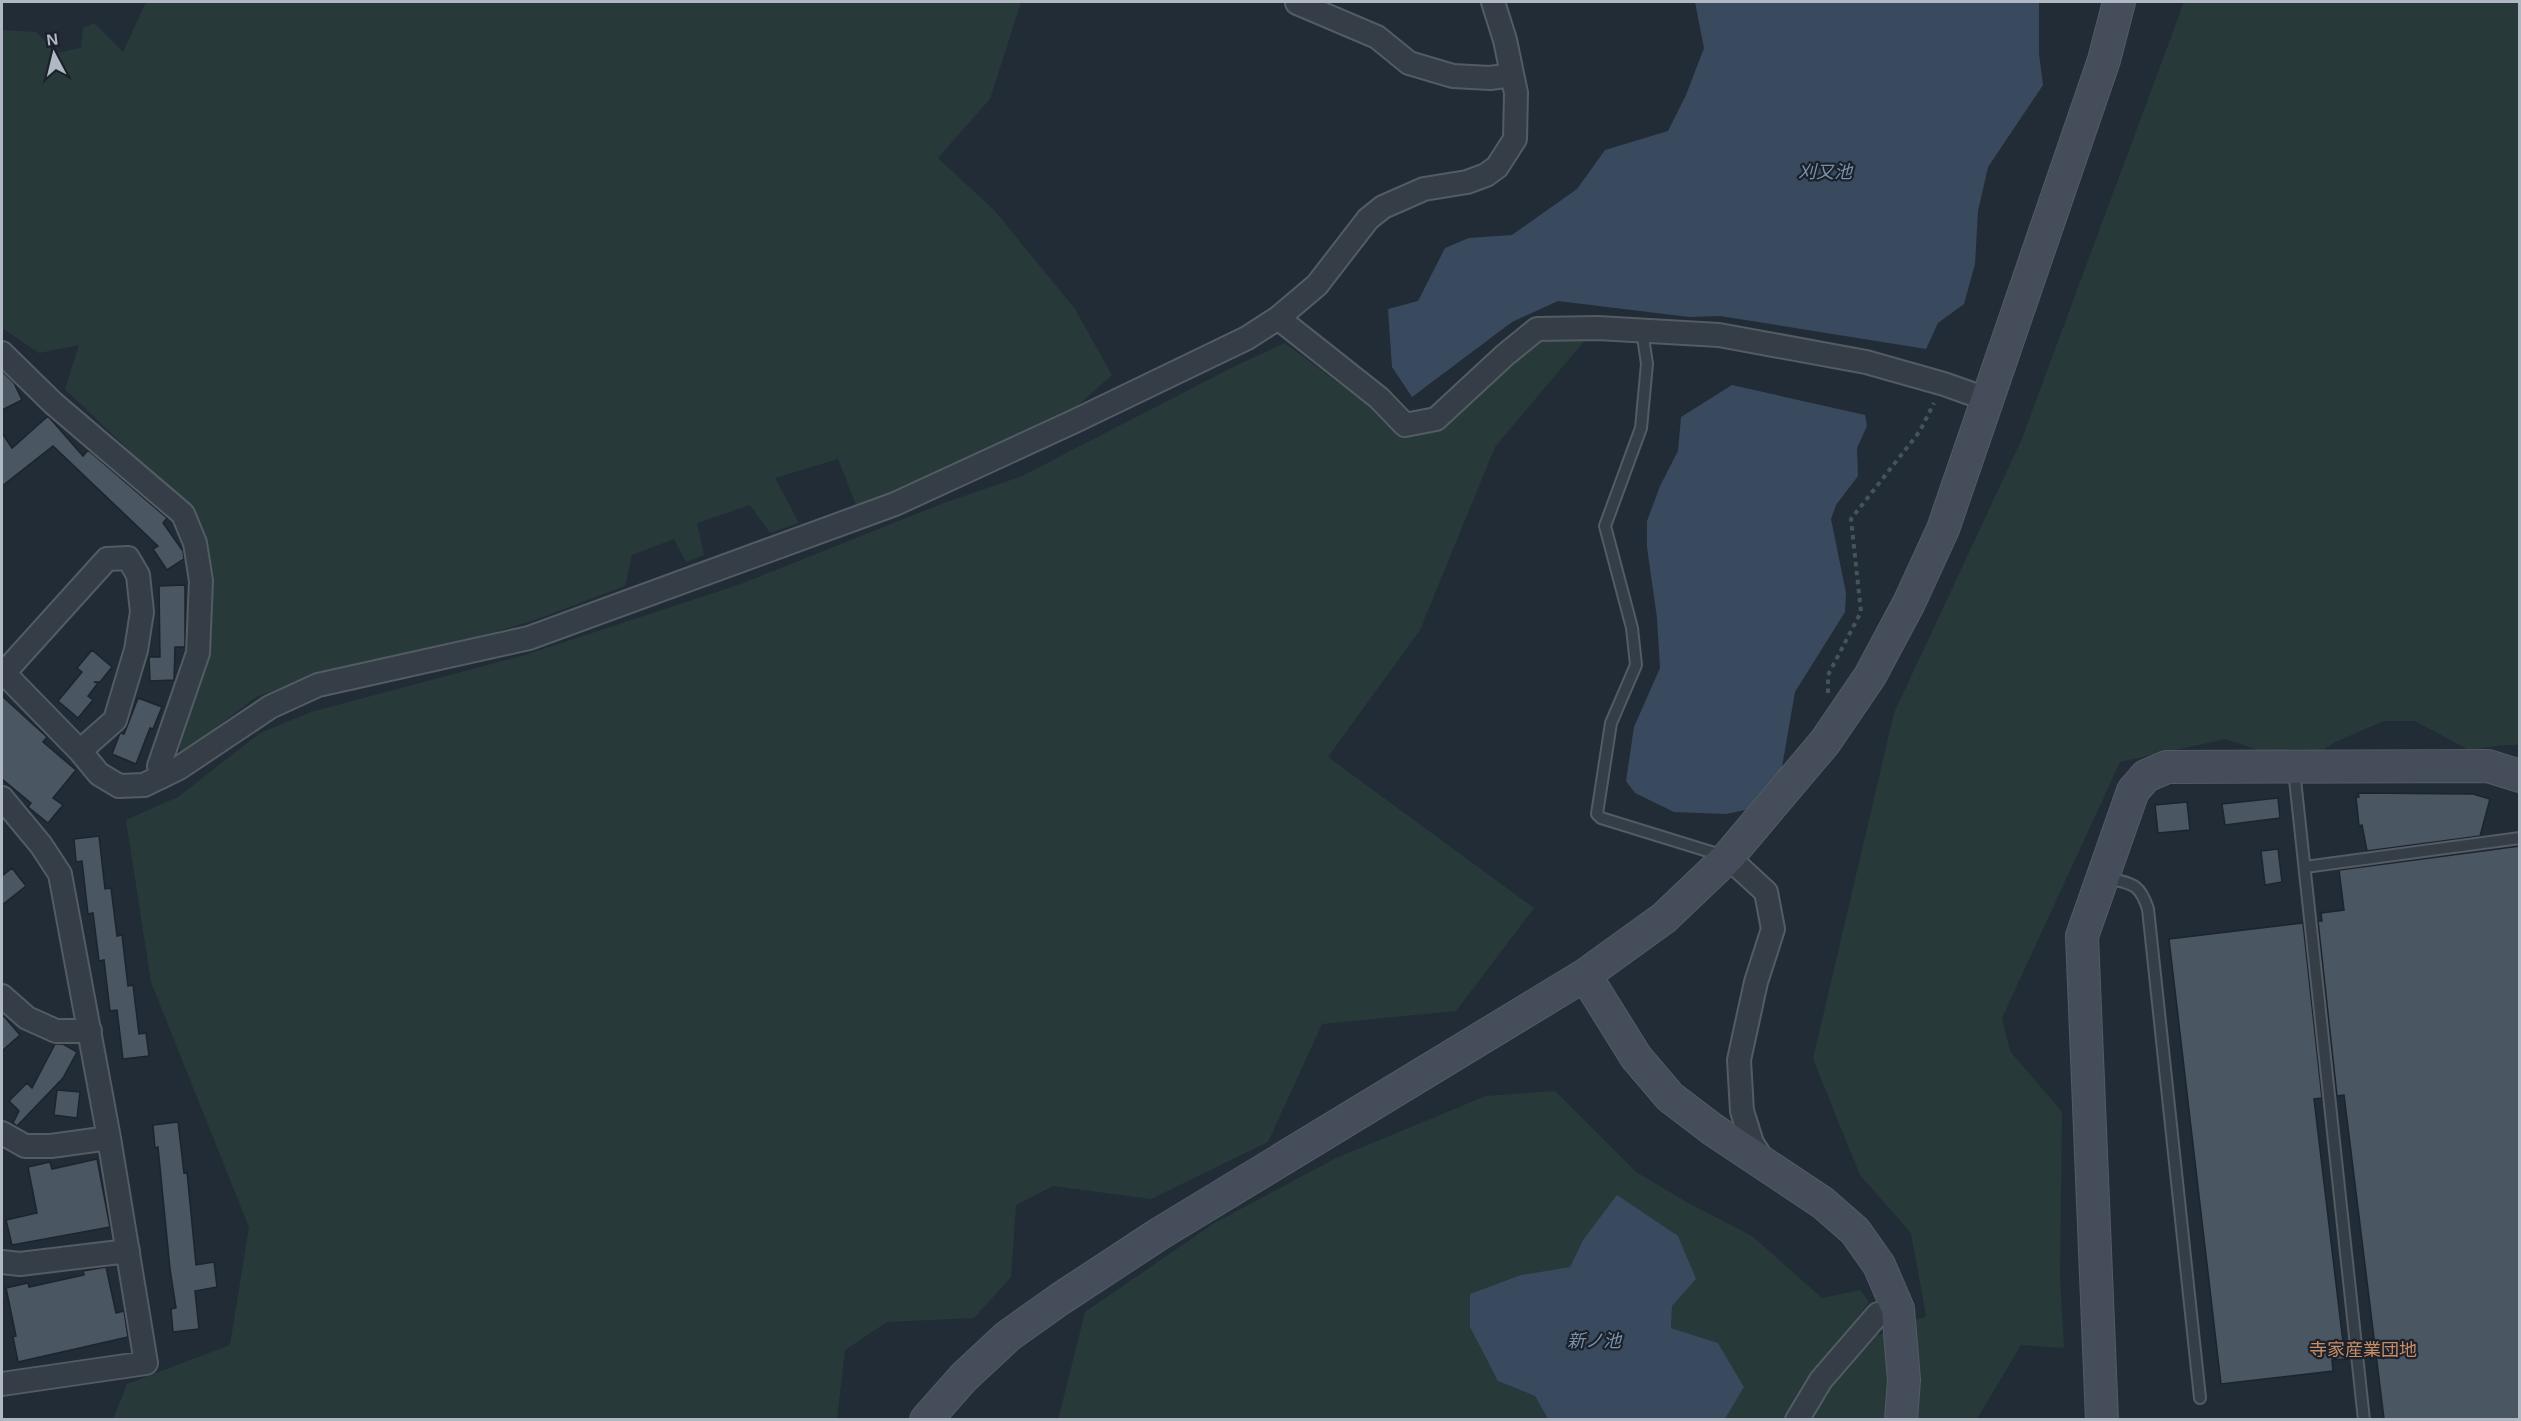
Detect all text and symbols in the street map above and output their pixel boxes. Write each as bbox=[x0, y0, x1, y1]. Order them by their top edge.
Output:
north arrow bbox=[24, 24, 84, 84]
text: N bbox=[45, 30, 59, 49]
water label: 刈又池 bbox=[1798, 162, 1854, 182]
water label: 新ノ池 bbox=[1567, 1331, 1623, 1351]
district label: 寺家産業団地 bbox=[2309, 1340, 2417, 1360]

